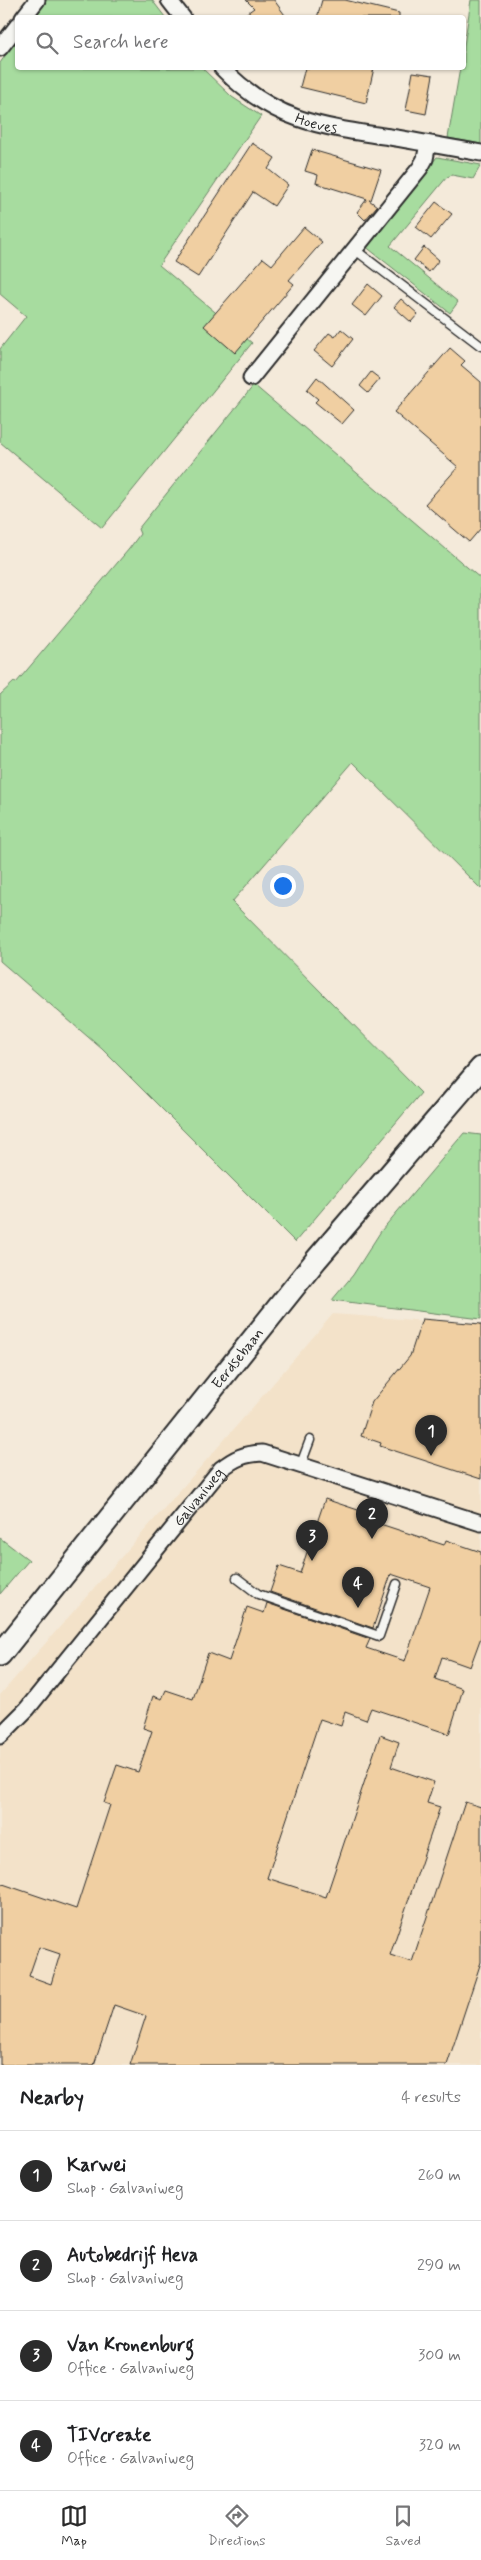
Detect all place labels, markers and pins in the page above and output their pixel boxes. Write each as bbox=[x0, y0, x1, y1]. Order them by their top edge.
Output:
pin: 1 bbox=[415, 1415, 447, 1456]
pin: 2 bbox=[356, 1498, 388, 1539]
pin: 3 bbox=[296, 1520, 328, 1561]
pin: 4 bbox=[342, 1567, 374, 1608]

